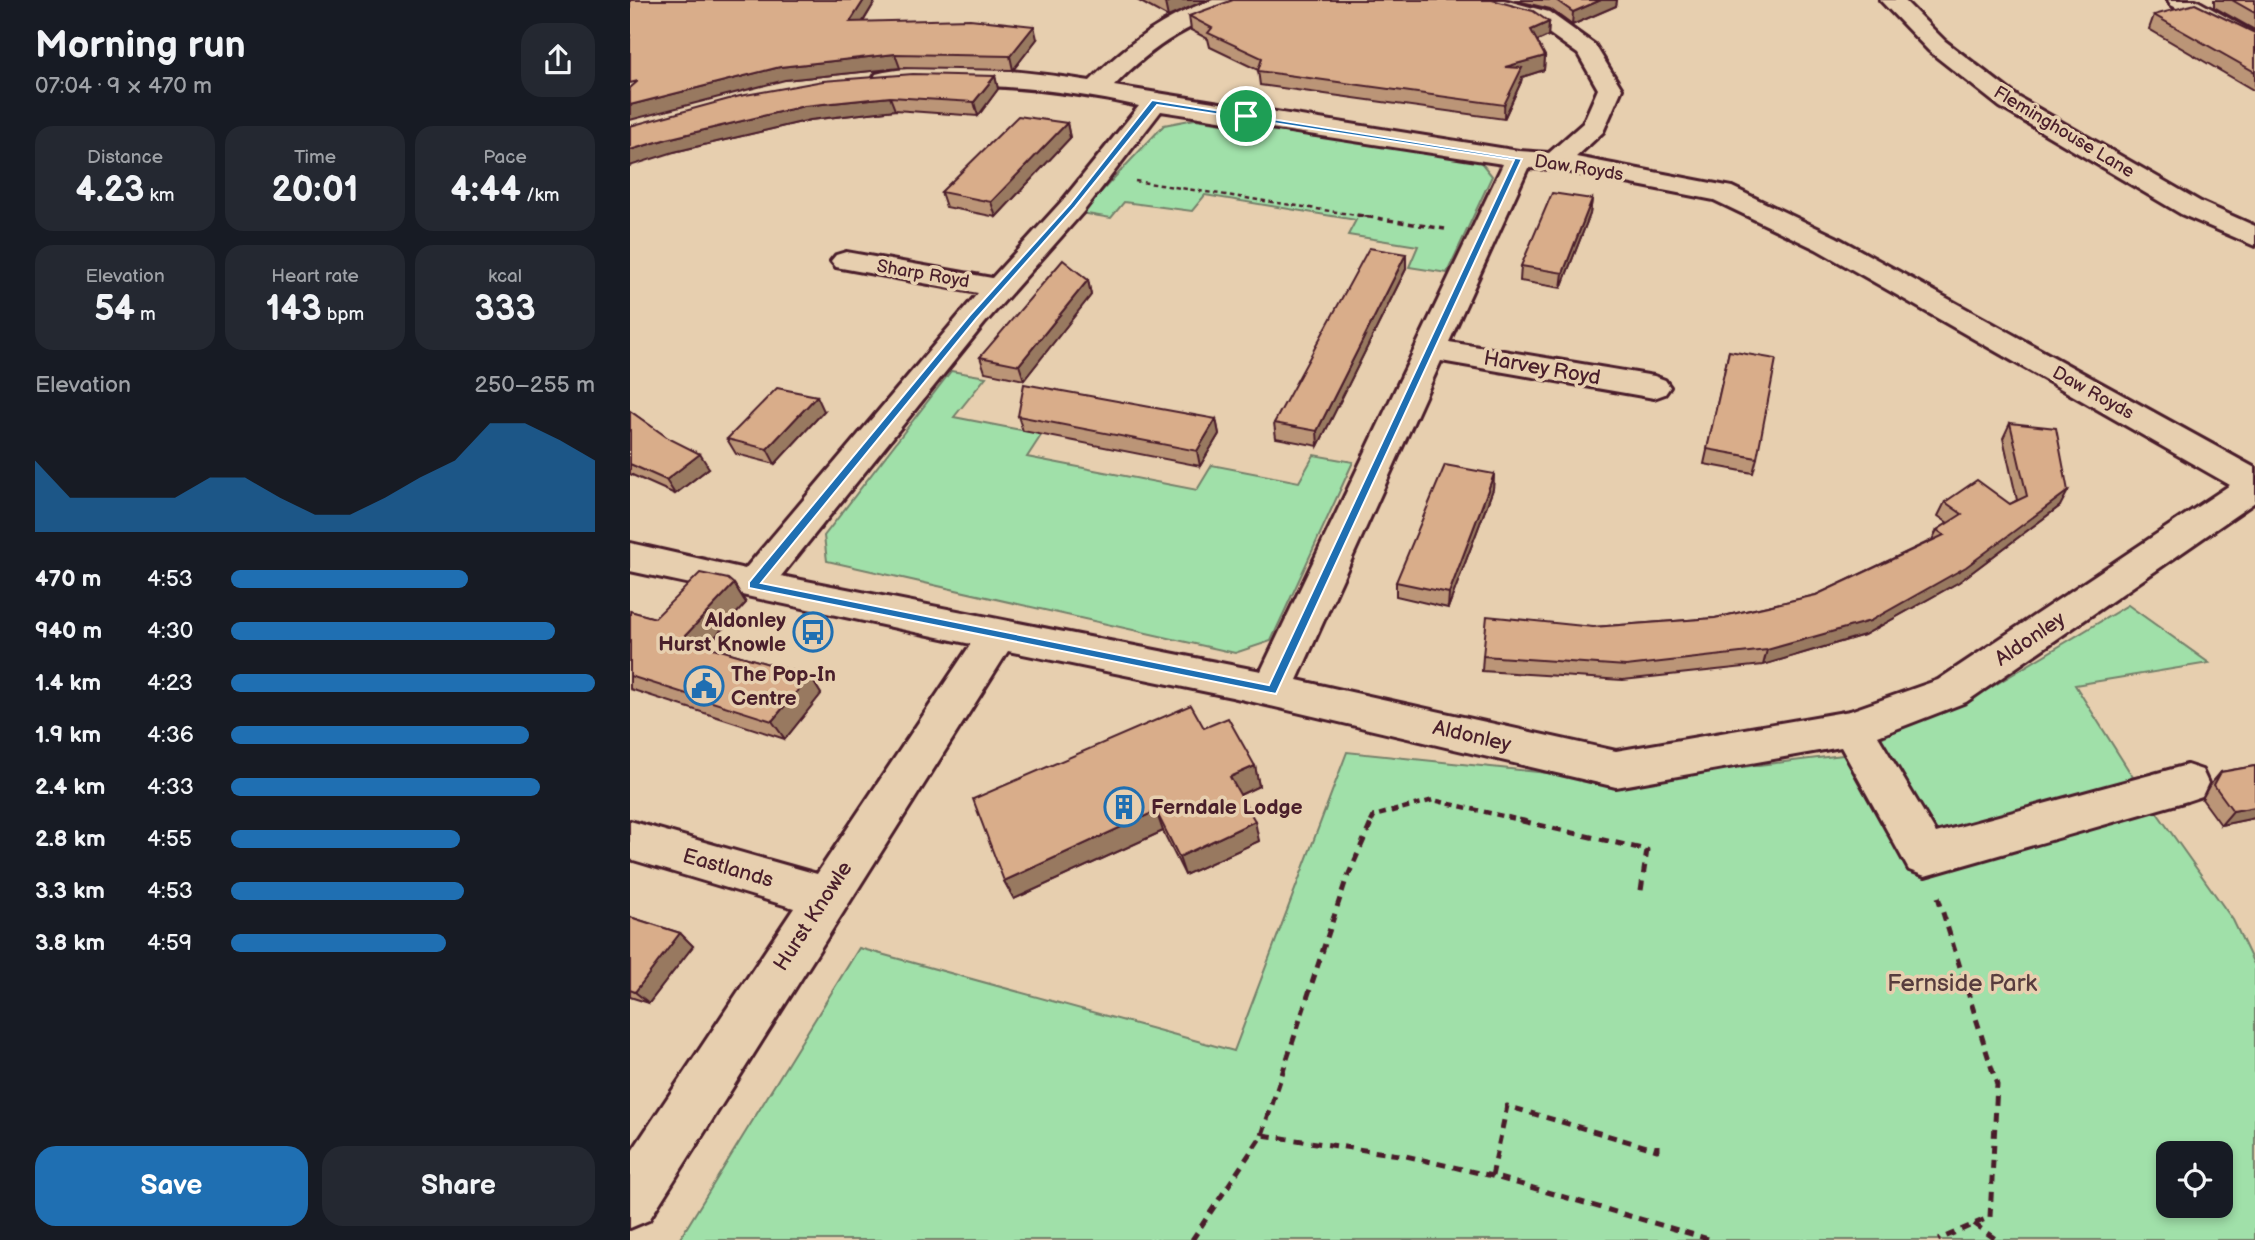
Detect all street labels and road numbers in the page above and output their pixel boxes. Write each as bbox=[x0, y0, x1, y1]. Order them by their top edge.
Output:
street label: Fleminghouse Lane bbox=[1990, 82, 2138, 182]
street label: Daw Royds bbox=[1533, 151, 1625, 185]
street label: Sharp Royd bbox=[875, 256, 971, 292]
street label: Harvey Royd bbox=[1482, 345, 1602, 391]
street label: Daw Royds bbox=[2049, 362, 2137, 424]
street label: Aldonley bbox=[1990, 606, 2070, 672]
street label: Aldonley bbox=[1430, 715, 1514, 757]
street label: Eastlands bbox=[680, 843, 776, 893]
street label: Hurst Knowle bbox=[768, 857, 858, 975]

